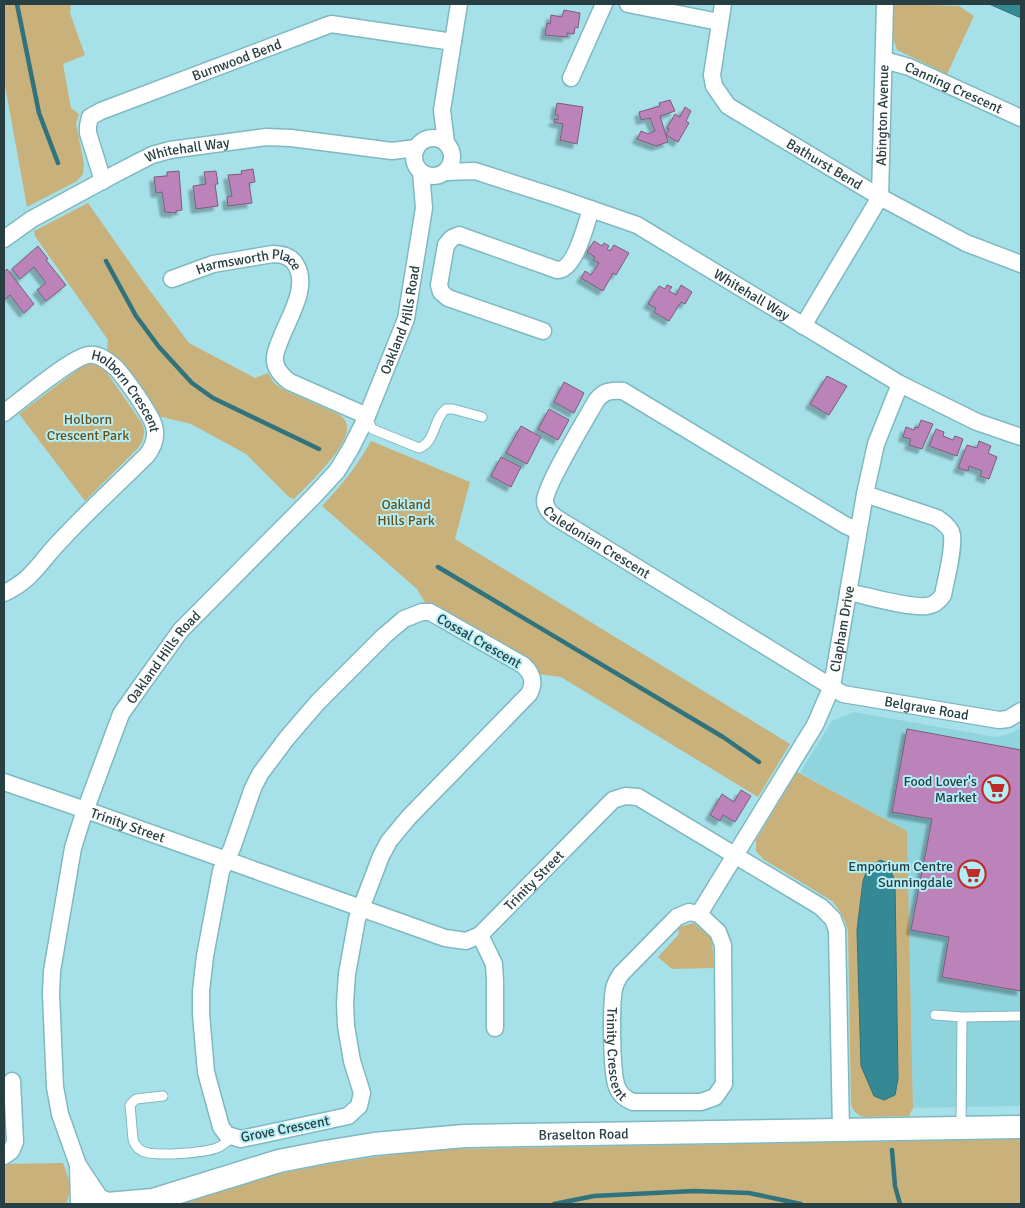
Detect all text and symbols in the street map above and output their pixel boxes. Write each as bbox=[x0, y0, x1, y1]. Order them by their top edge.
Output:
street label: Burnwood Bend bbox=[189, 35, 284, 84]
street label: Canning Crescent bbox=[902, 58, 1005, 117]
street label: Abington Avenue bbox=[872, 64, 892, 166]
street label: Whitehall Way bbox=[142, 133, 231, 166]
street label: Bathurst Bend bbox=[784, 135, 866, 193]
text: Harmsworth Place bbox=[193, 245, 306, 278]
street label: Harmsworth Place bbox=[190, 264, 300, 284]
street label: Oakland Hills Road bbox=[376, 264, 423, 377]
street label: Whitehall Way bbox=[711, 265, 793, 324]
street label: Holborn Crescent bbox=[90, 346, 164, 433]
park label: Holborn Crescent Park bbox=[47, 411, 129, 444]
park label: Oakland Hills Park bbox=[377, 496, 435, 529]
street label: Caledonian Crescent bbox=[540, 502, 653, 582]
street label: Clapham Drive bbox=[826, 584, 858, 673]
street label: Oakland Hills Road bbox=[122, 607, 204, 707]
street label: Cossal Crescent bbox=[434, 610, 524, 672]
street label: Belgrave Road bbox=[883, 693, 970, 723]
place label: Food Lover's Market bbox=[904, 773, 977, 806]
supermarket icon: Food Lover's Market bbox=[981, 774, 1011, 804]
street label: Trinity Street bbox=[88, 804, 167, 846]
street label: Trinity Street bbox=[500, 847, 567, 914]
place label: Emporium Centre Sunningdale bbox=[848, 858, 953, 891]
supermarket icon: Emporium Centre Sunningdale bbox=[957, 859, 987, 889]
street label: Trinity Crescent bbox=[604, 1007, 631, 1104]
street label: Grove Crescent bbox=[239, 1112, 331, 1146]
street label: Braselton Road bbox=[538, 1125, 629, 1143]

